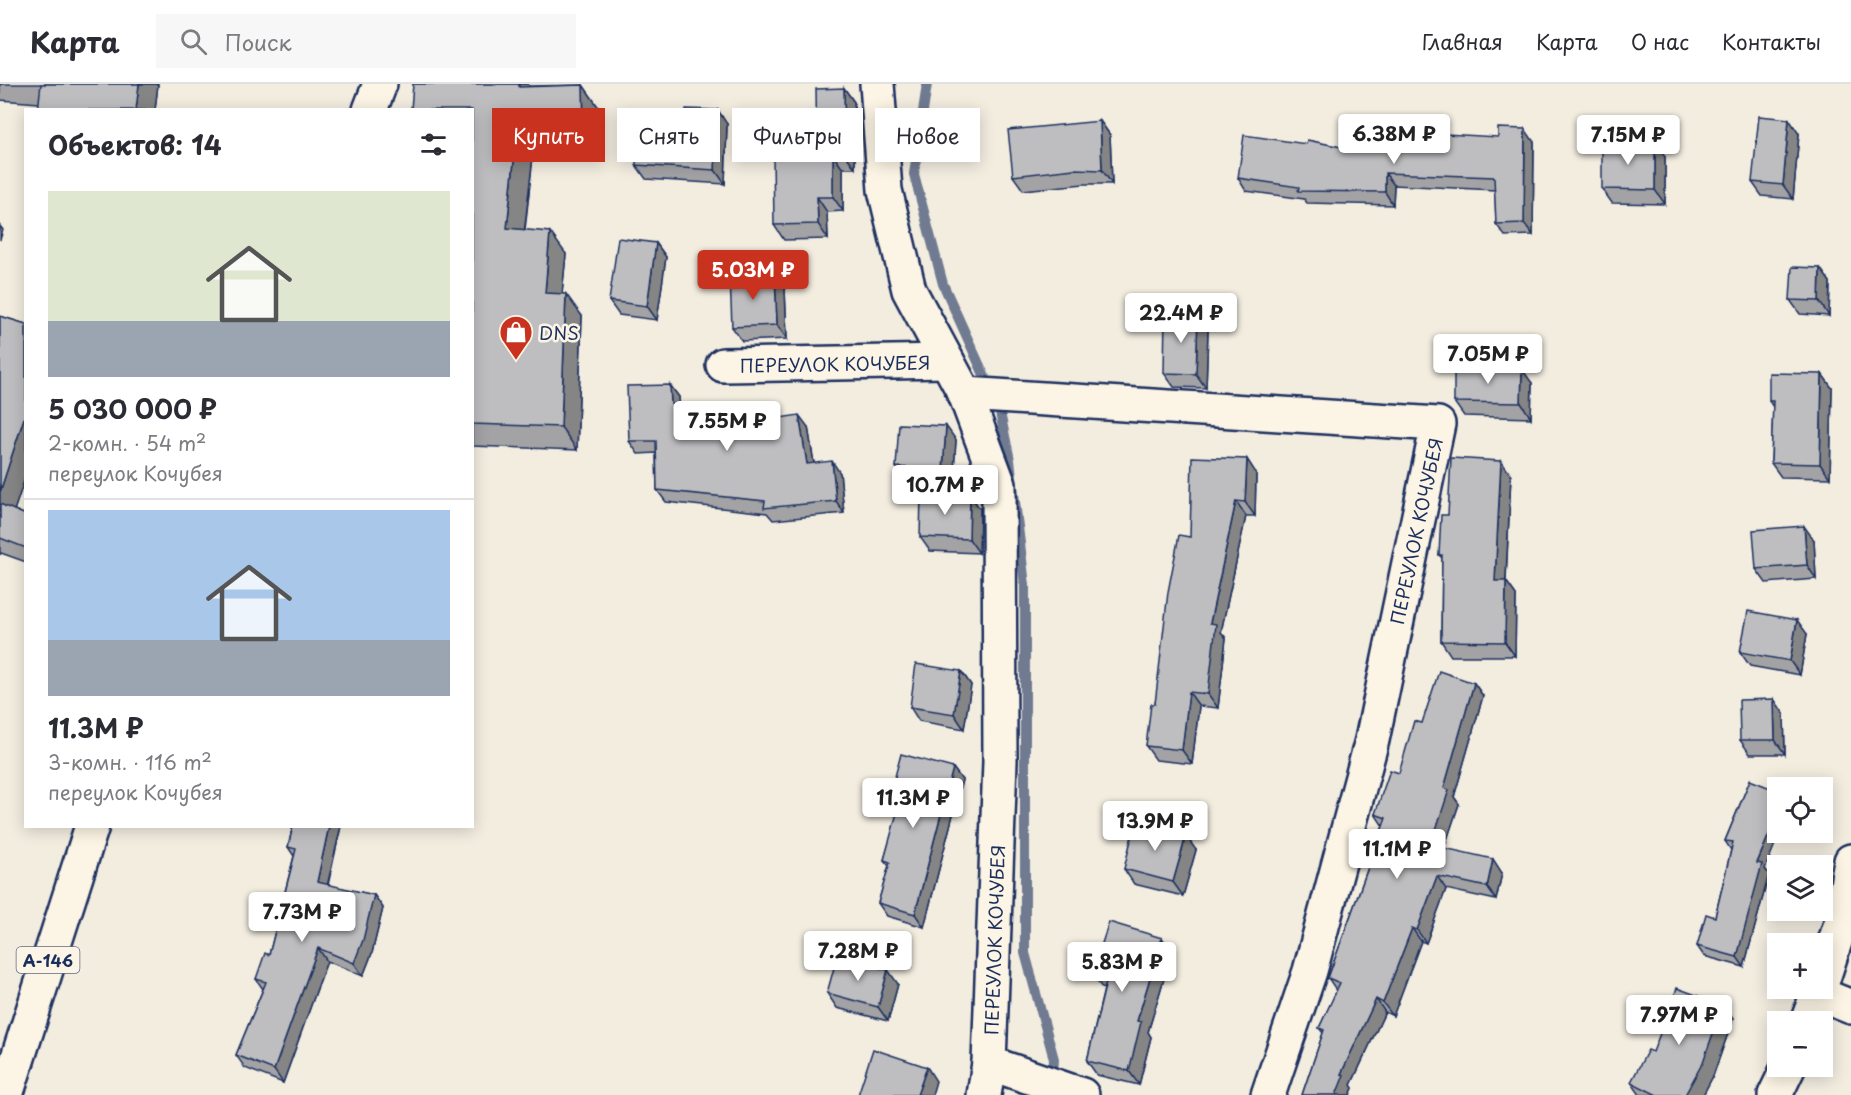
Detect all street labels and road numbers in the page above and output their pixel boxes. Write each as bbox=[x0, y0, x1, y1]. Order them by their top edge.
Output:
street label: ПЕРЕУЛОК КОЧУБЕЯ bbox=[740, 348, 930, 378]
street label: ПЕРЕУЛОК КОЧУБЕЯ bbox=[1383, 435, 1449, 627]
street label: ПЕРЕУЛОК КОЧУБЕЯ bbox=[977, 844, 1011, 1036]
road number: А-146 bbox=[16, 947, 80, 973]

